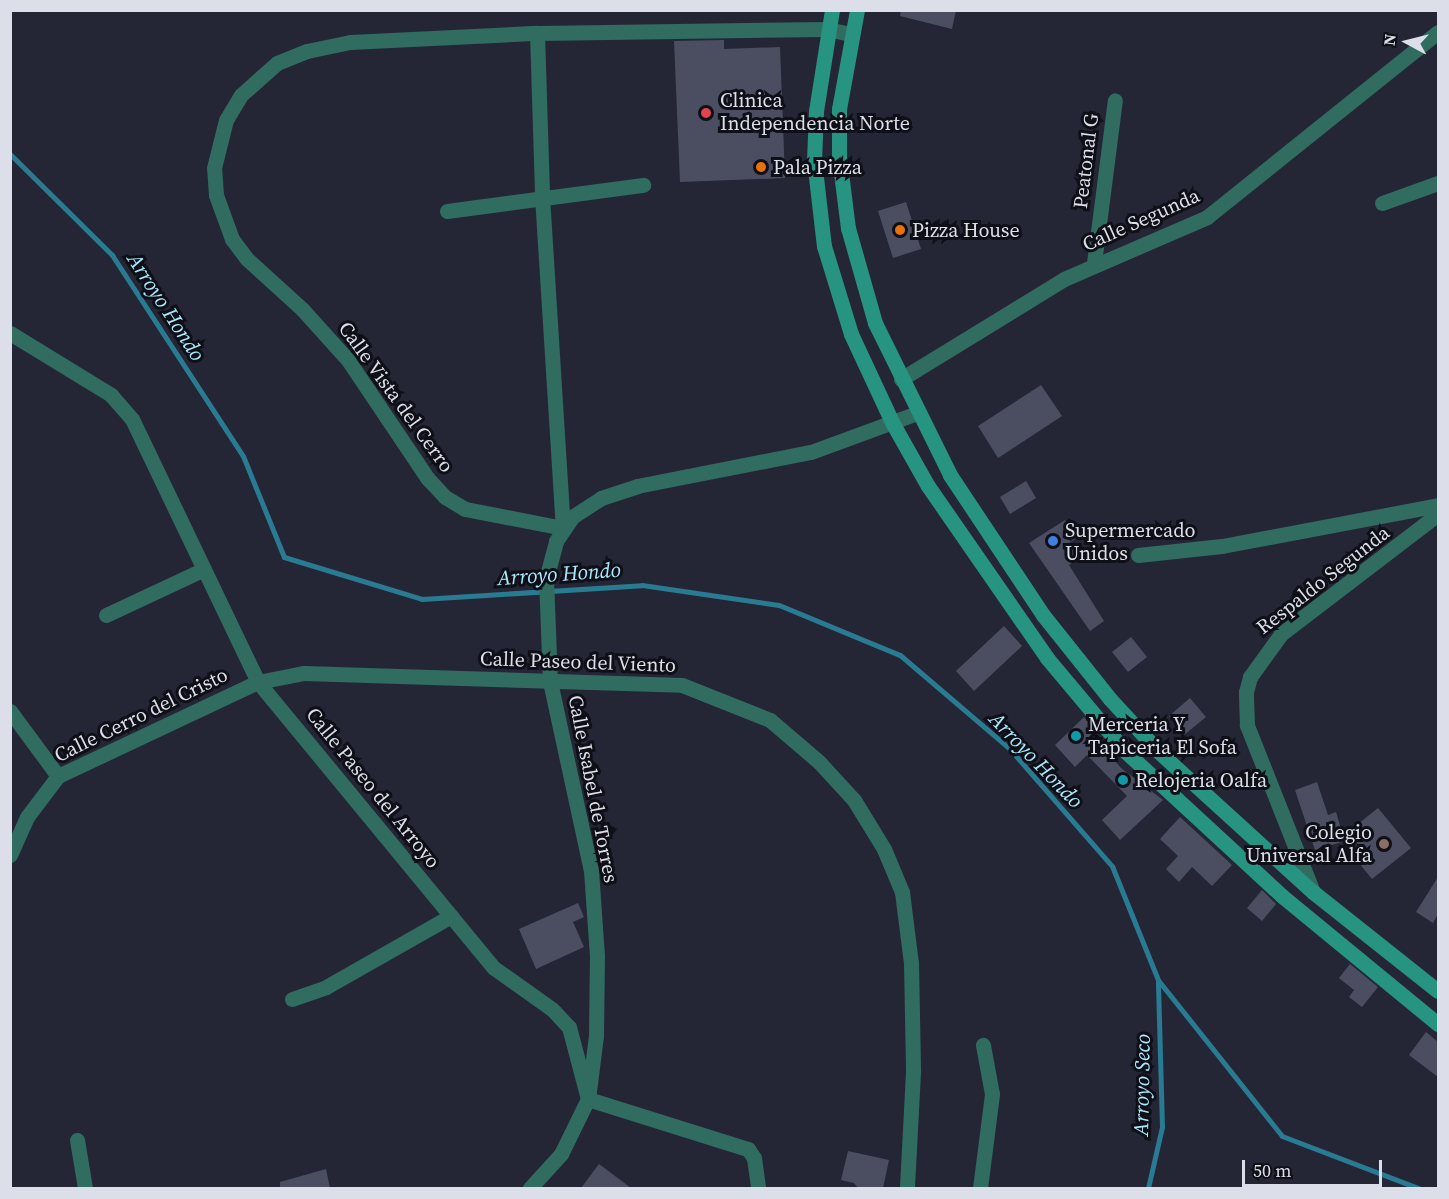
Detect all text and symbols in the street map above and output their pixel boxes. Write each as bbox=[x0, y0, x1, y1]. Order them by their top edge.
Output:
north arrow bbox=[1377, 12, 1437, 72]
text: N bbox=[1378, 33, 1401, 47]
place label: Clinica Independencia Norte bbox=[720, 89, 910, 136]
marker: Clinica Independencia Norte bbox=[697, 104, 715, 122]
street label: Peatonal G bbox=[1068, 112, 1104, 210]
place label: Pala Pizza bbox=[773, 155, 862, 179]
marker: Pala Pizza bbox=[754, 160, 768, 174]
street label: Calle Segunda bbox=[1079, 184, 1203, 256]
place label: Pizza House bbox=[912, 218, 1020, 242]
marker: Pizza House bbox=[893, 223, 907, 237]
water label: Arroyo Hondo bbox=[122, 248, 210, 366]
street label: Calle Vista del Cerro bbox=[333, 317, 459, 477]
place label: Supermercado Unidos bbox=[1065, 518, 1196, 565]
street label: Respaldo Segunda bbox=[1252, 521, 1394, 639]
marker: Supermercado Unidos bbox=[1046, 534, 1060, 548]
water label: Arroyo Hondo bbox=[496, 557, 622, 591]
street label: Calle Paseo del Viento bbox=[479, 647, 677, 677]
street label: Calle Cerro del Cristo bbox=[50, 663, 232, 767]
street label: Calle Isabel de Torres bbox=[563, 693, 623, 885]
street label: Calle Paseo del Arroyo bbox=[301, 703, 445, 873]
water label: Arroyo Hondo bbox=[984, 707, 1088, 813]
place label: Merceria Y Tapiceria El Sofa bbox=[1088, 712, 1237, 759]
marker: Merceria Y Tapiceria El Sofa bbox=[1069, 729, 1083, 743]
place label: Relojeria Oalfa bbox=[1135, 768, 1267, 792]
marker: Relojeria Oalfa bbox=[1116, 773, 1130, 787]
place label: Colegio Universal Alfa bbox=[1246, 820, 1372, 867]
marker: Colegio Universal Alfa bbox=[1377, 837, 1391, 851]
water label: Arroyo Seco bbox=[1129, 1034, 1155, 1136]
scale bar bbox=[1245, 1148, 1384, 1186]
text: 50 m bbox=[1253, 1158, 1291, 1183]

